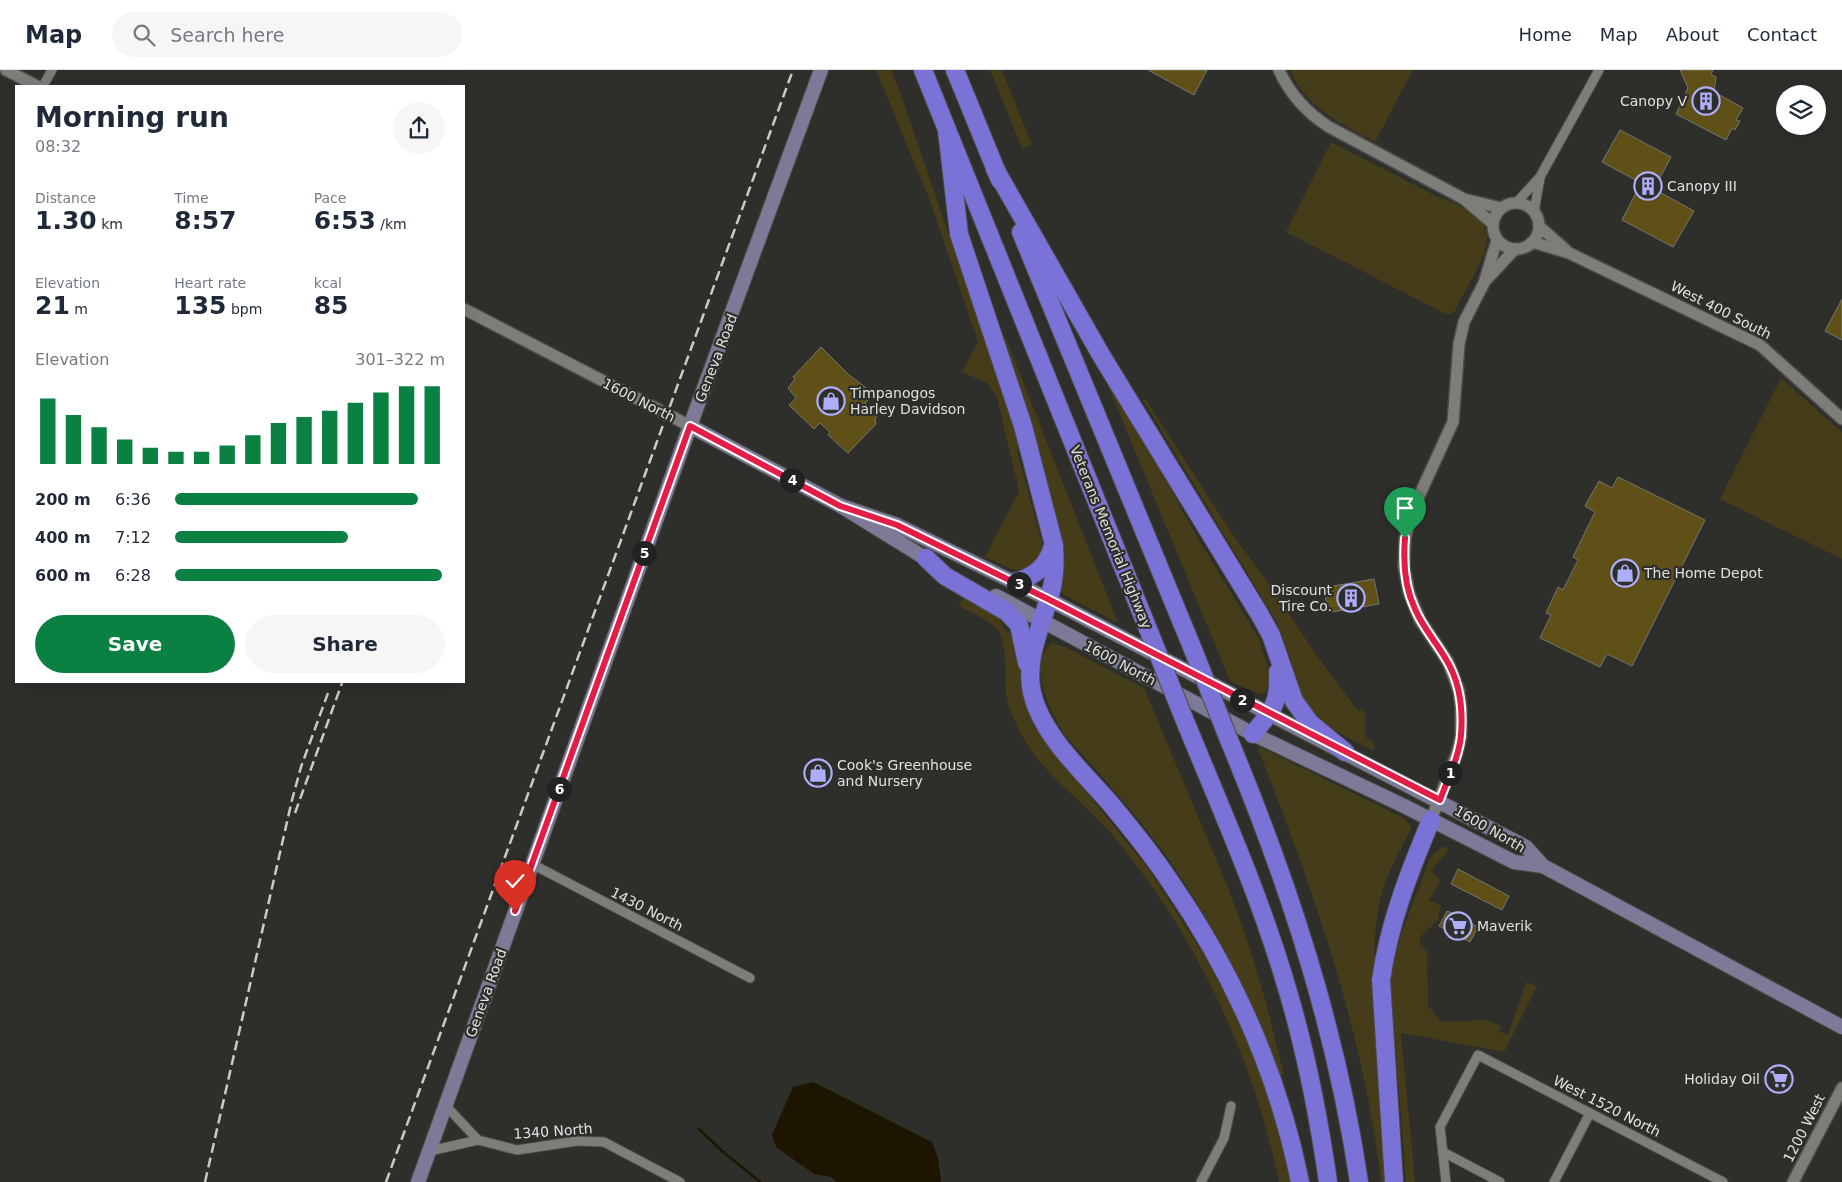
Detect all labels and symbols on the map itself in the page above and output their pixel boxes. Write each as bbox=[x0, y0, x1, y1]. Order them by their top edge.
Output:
building icon: Canopy V bbox=[1691, 86, 1721, 116]
place label: Canopy V bbox=[1620, 93, 1687, 109]
building icon: Canopy III bbox=[1633, 171, 1663, 201]
place label: Canopy III bbox=[1667, 178, 1737, 194]
street label: West 400 South bbox=[1668, 278, 1774, 342]
street label: Geneva Road bbox=[692, 312, 740, 404]
street label: 1600 North bbox=[600, 375, 678, 425]
place label: Timpanogos Harley Davidson bbox=[849, 385, 965, 417]
shop icon: Timpanogos Harley Davidson bbox=[816, 386, 846, 416]
street label: Veterans Memorial Highway bbox=[1067, 443, 1155, 631]
pin: 4 bbox=[780, 468, 804, 492]
pin bbox=[1384, 487, 1426, 538]
pin: 5 bbox=[632, 540, 656, 566]
shop icon: The Home Depot bbox=[1610, 558, 1640, 588]
place label: The Home Depot bbox=[1643, 565, 1763, 581]
pin: 3 bbox=[1006, 572, 1032, 596]
place label: Discount Tire Co. bbox=[1271, 582, 1333, 614]
building icon: Discount Tire Co. bbox=[1336, 583, 1366, 613]
street label: 1600 North bbox=[1081, 637, 1159, 689]
pin: 2 bbox=[1230, 688, 1254, 712]
place label: Cook's Greenhouse and Nursery bbox=[837, 757, 972, 789]
shop icon: Cook's Greenhouse and Nursery bbox=[803, 758, 833, 788]
pin: 1 bbox=[1438, 760, 1462, 786]
pin: 6 bbox=[546, 776, 572, 802]
street label: 1600 North bbox=[1452, 802, 1528, 856]
pin bbox=[494, 860, 536, 911]
street label: 1430 North bbox=[608, 884, 686, 934]
supermarket icon: Maverik bbox=[1443, 911, 1473, 941]
place label: Maverik bbox=[1477, 918, 1533, 934]
street label: Geneva Road bbox=[463, 946, 509, 1040]
supermarket icon: Holiday Oil bbox=[1764, 1064, 1794, 1094]
place label: Holiday Oil bbox=[1684, 1071, 1760, 1087]
street label: West 1520 North bbox=[1551, 1072, 1663, 1140]
street label: 1200 West bbox=[1780, 1091, 1828, 1165]
street label: 1340 North bbox=[513, 1120, 593, 1142]

